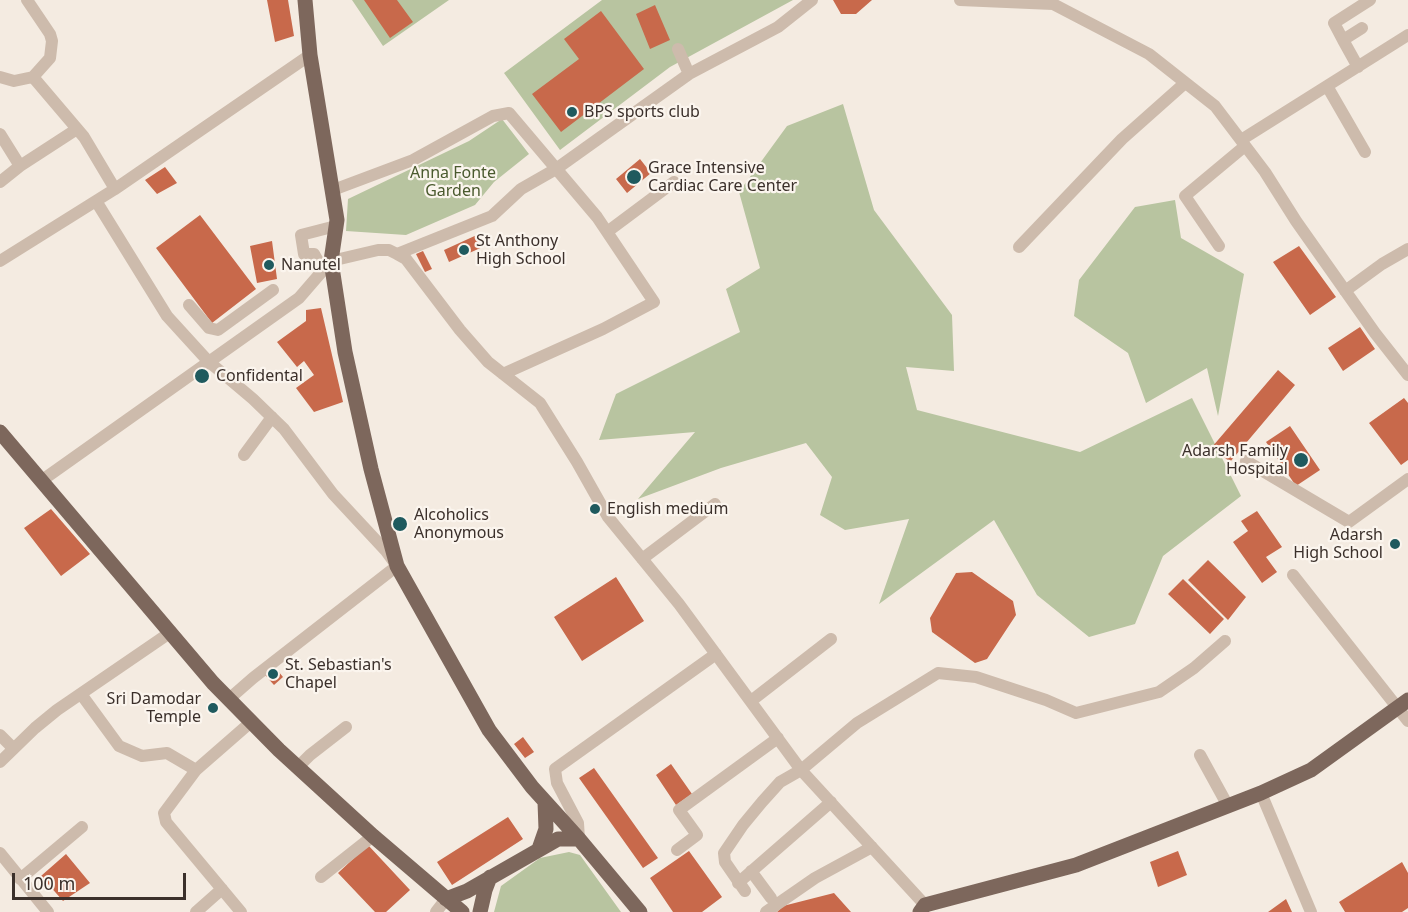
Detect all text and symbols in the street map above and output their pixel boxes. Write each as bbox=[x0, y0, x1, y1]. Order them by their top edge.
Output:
place label: BPS sports club bbox=[584, 102, 700, 122]
marker: BPS sports club bbox=[565, 105, 579, 119]
place label: Grace Intensive Cardiac Care Center bbox=[648, 158, 797, 196]
park label: Anna Fonte Garden bbox=[410, 163, 496, 201]
marker: Grace Intensive Cardiac Care Center bbox=[625, 168, 643, 186]
place label: St Anthony High School bbox=[476, 231, 566, 269]
marker: St Anthony High School bbox=[457, 243, 471, 257]
place label: Nanutel bbox=[281, 255, 341, 275]
marker: Nanutel bbox=[262, 258, 276, 272]
place label: Confidental bbox=[216, 366, 303, 386]
marker: Confidental bbox=[193, 367, 211, 385]
place label: Adarsh Family Hospital bbox=[1182, 441, 1288, 479]
marker: Adarsh Family Hospital bbox=[1292, 451, 1310, 469]
place label: English medium bbox=[607, 499, 728, 519]
marker: English medium bbox=[588, 502, 602, 516]
place label: Alcoholics Anonymous bbox=[414, 505, 504, 543]
marker: Alcoholics Anonymous bbox=[391, 515, 409, 533]
place label: Adarsh High School bbox=[1293, 525, 1383, 563]
marker: Adarsh High School bbox=[1388, 537, 1402, 551]
place label: St. Sebastian's Chapel bbox=[285, 655, 392, 693]
marker: St. Sebastian's Chapel bbox=[266, 667, 280, 681]
place label: Sri Damodar Temple bbox=[107, 689, 201, 727]
marker: Sri Damodar Temple bbox=[206, 701, 220, 715]
scale bar bbox=[15, 861, 189, 899]
text: 100 m bbox=[23, 871, 75, 895]

